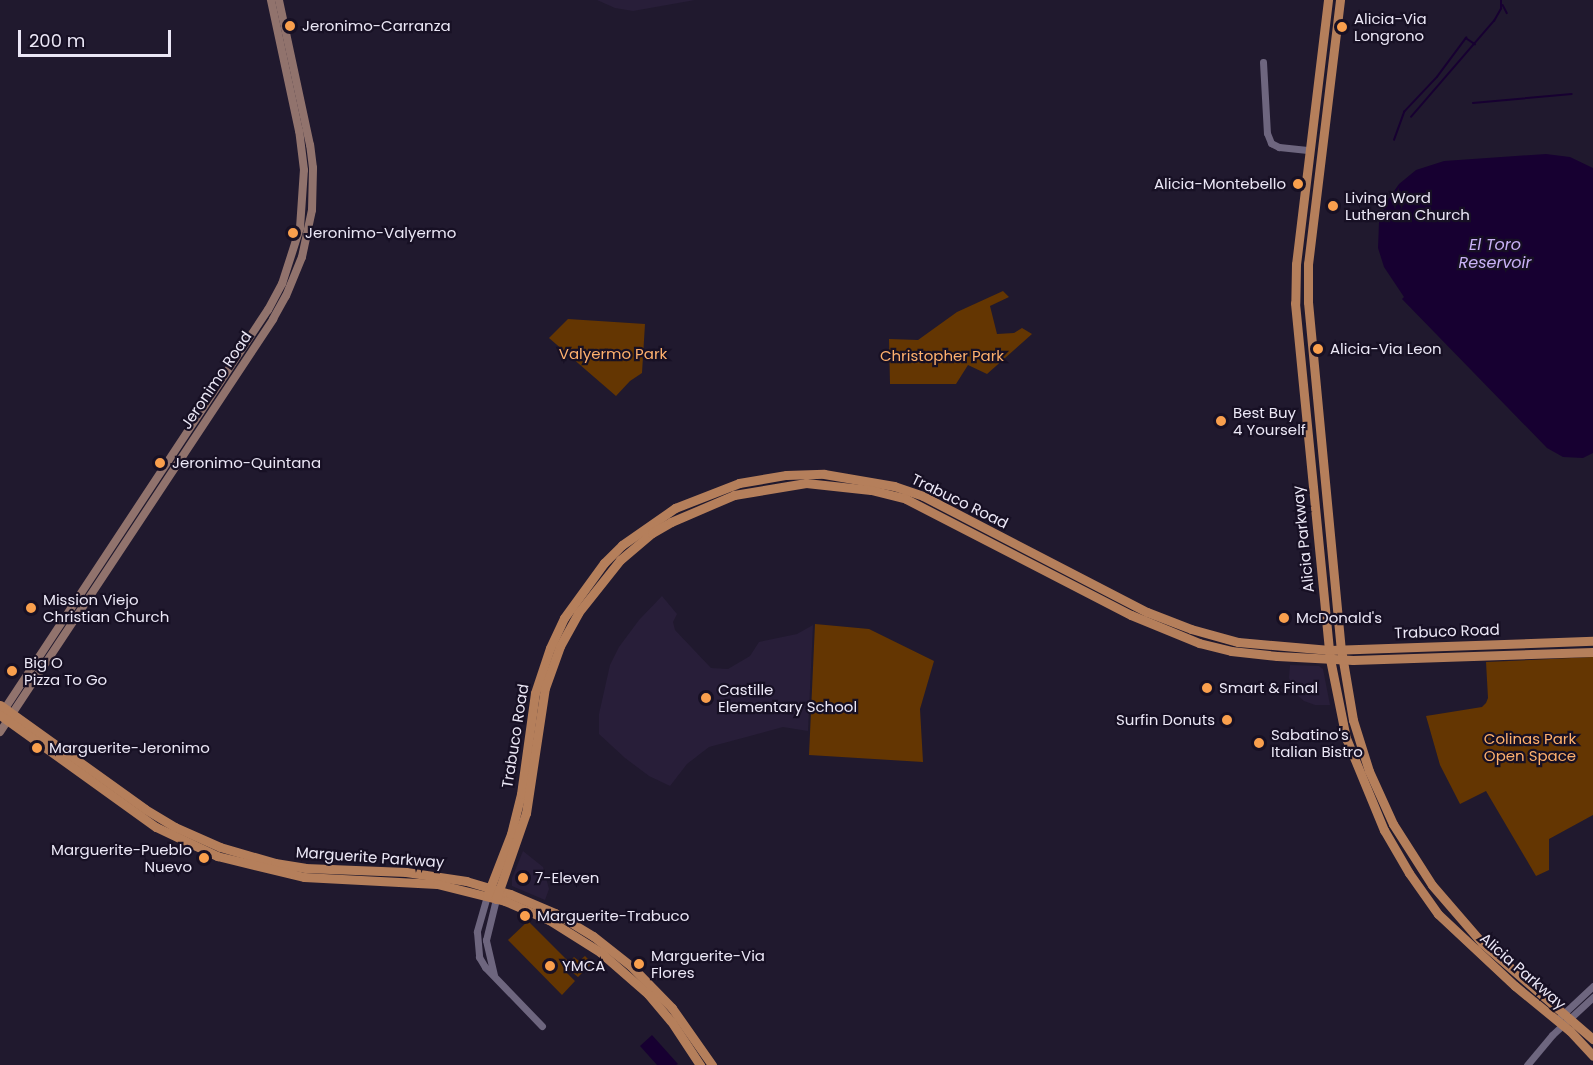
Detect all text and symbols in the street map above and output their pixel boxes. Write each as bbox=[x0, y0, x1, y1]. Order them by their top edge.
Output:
place label: Alicia-Via Longrono bbox=[1354, 9, 1427, 44]
place label: Jeronimo-Carranza bbox=[302, 17, 451, 35]
scale bar bbox=[21, 18, 174, 56]
marker: Jeronimo-Carranza bbox=[283, 19, 297, 33]
marker: Alicia-Via Longrono bbox=[1335, 20, 1349, 34]
text: 200 m bbox=[29, 28, 85, 53]
place label: Alicia-Montebello bbox=[1154, 175, 1286, 193]
marker: Alicia-Montebello bbox=[1291, 177, 1305, 191]
place label: Living Word Lutheran Church bbox=[1345, 188, 1470, 223]
marker: Living Word Lutheran Church bbox=[1326, 199, 1340, 213]
place label: Jeronimo-Valyermo bbox=[305, 224, 456, 242]
marker: Jeronimo-Valyermo bbox=[286, 226, 300, 240]
water label: El Toro Reservoir bbox=[1458, 235, 1532, 273]
street label: Jeronimo Road bbox=[177, 328, 255, 432]
place label: Alicia-Via Leon bbox=[1330, 340, 1442, 358]
marker: Alicia-Via Leon bbox=[1311, 342, 1325, 356]
park label: Valyermo Park bbox=[559, 345, 667, 363]
park label: Christopher Park bbox=[880, 347, 1004, 365]
place label: Best Buy 4 Yourself bbox=[1233, 403, 1306, 438]
marker: Best Buy 4 Yourself bbox=[1214, 414, 1228, 428]
place label: Jeronimo-Quintana bbox=[172, 454, 321, 472]
marker: Jeronimo-Quintana bbox=[153, 456, 167, 470]
street label: Trabuco Road bbox=[909, 470, 1011, 532]
street label: Alicia Parkway bbox=[1288, 485, 1318, 593]
place label: Mission Viejo Christian Church bbox=[43, 590, 169, 625]
marker: Mission Viejo Christian Church bbox=[24, 601, 38, 615]
place label: McDonald's bbox=[1296, 609, 1382, 627]
marker: McDonald's bbox=[1277, 611, 1291, 625]
street label: Trabuco Road bbox=[1394, 620, 1500, 642]
place label: Big O Pizza To Go bbox=[24, 653, 107, 688]
marker: Big O Pizza To Go bbox=[5, 664, 19, 678]
place label: Smart & Final bbox=[1219, 679, 1318, 697]
place label: Castille Elementary School bbox=[718, 680, 857, 715]
marker: Smart & Final bbox=[1200, 681, 1214, 695]
street label: Trabuco Road bbox=[498, 683, 532, 789]
marker: Castille Elementary School bbox=[699, 691, 713, 705]
place label: Surfin Donuts bbox=[1116, 711, 1215, 729]
marker: Surfin Donuts bbox=[1220, 713, 1234, 727]
place label: Sabatino's Italian Bistro bbox=[1271, 725, 1363, 760]
park label: Colinas Park Open Space bbox=[1484, 729, 1576, 764]
marker: Sabatino's Italian Bistro bbox=[1252, 736, 1266, 750]
place label: Marguerite-Jeronimo bbox=[49, 739, 210, 757]
marker: Marguerite-Jeronimo bbox=[30, 741, 44, 755]
place label: Marguerite-Pueblo Nuevo bbox=[51, 840, 192, 875]
street label: Marguerite Parkway bbox=[295, 843, 445, 871]
marker: Marguerite-Pueblo Nuevo bbox=[197, 851, 211, 865]
place label: 7-Eleven bbox=[535, 869, 599, 887]
marker: 7-Eleven bbox=[516, 871, 530, 885]
place label: Marguerite-Trabuco bbox=[537, 907, 689, 925]
marker: Marguerite-Trabuco bbox=[518, 909, 532, 923]
street label: Alicia Parkway bbox=[1477, 929, 1569, 1013]
place label: Marguerite-Via Flores bbox=[651, 946, 765, 981]
place label: YMCA bbox=[562, 957, 605, 975]
marker: Marguerite-Via Flores bbox=[632, 957, 646, 971]
marker: YMCA bbox=[543, 959, 557, 973]

